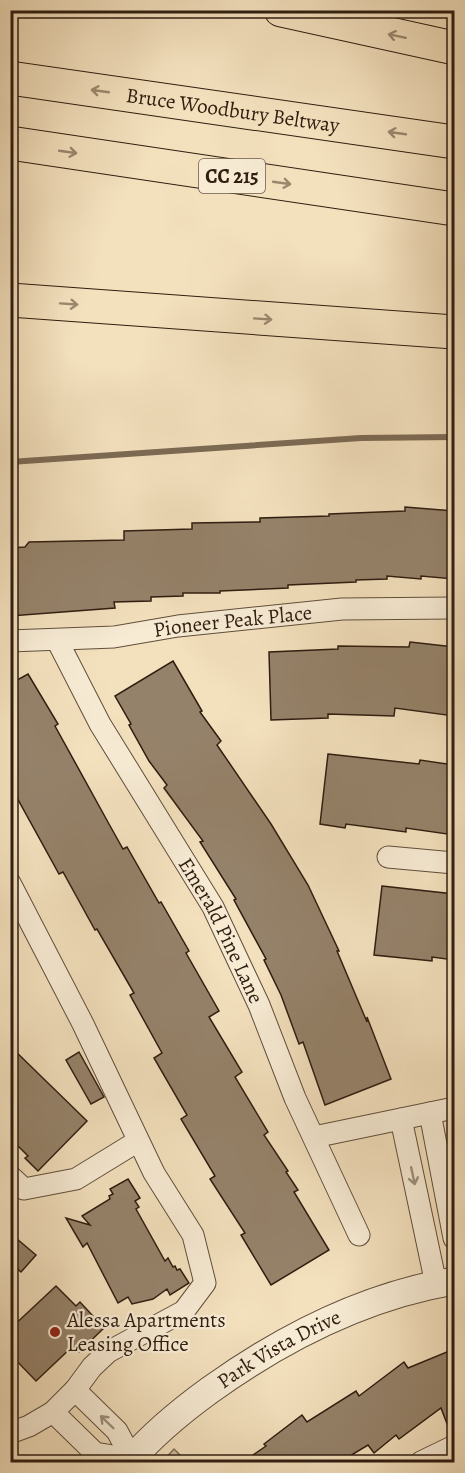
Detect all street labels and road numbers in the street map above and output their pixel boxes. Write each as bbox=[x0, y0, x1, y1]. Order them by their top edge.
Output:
street label: Bruce Woodbury Beltway bbox=[124, 81, 342, 139]
road number: CC 215 bbox=[199, 159, 265, 193]
street label: Pioneer Peak Place bbox=[151, 598, 313, 644]
street label: Emerald Pine Lane bbox=[172, 852, 270, 1008]
street label: Park Vista Drive bbox=[211, 1303, 345, 1395]

